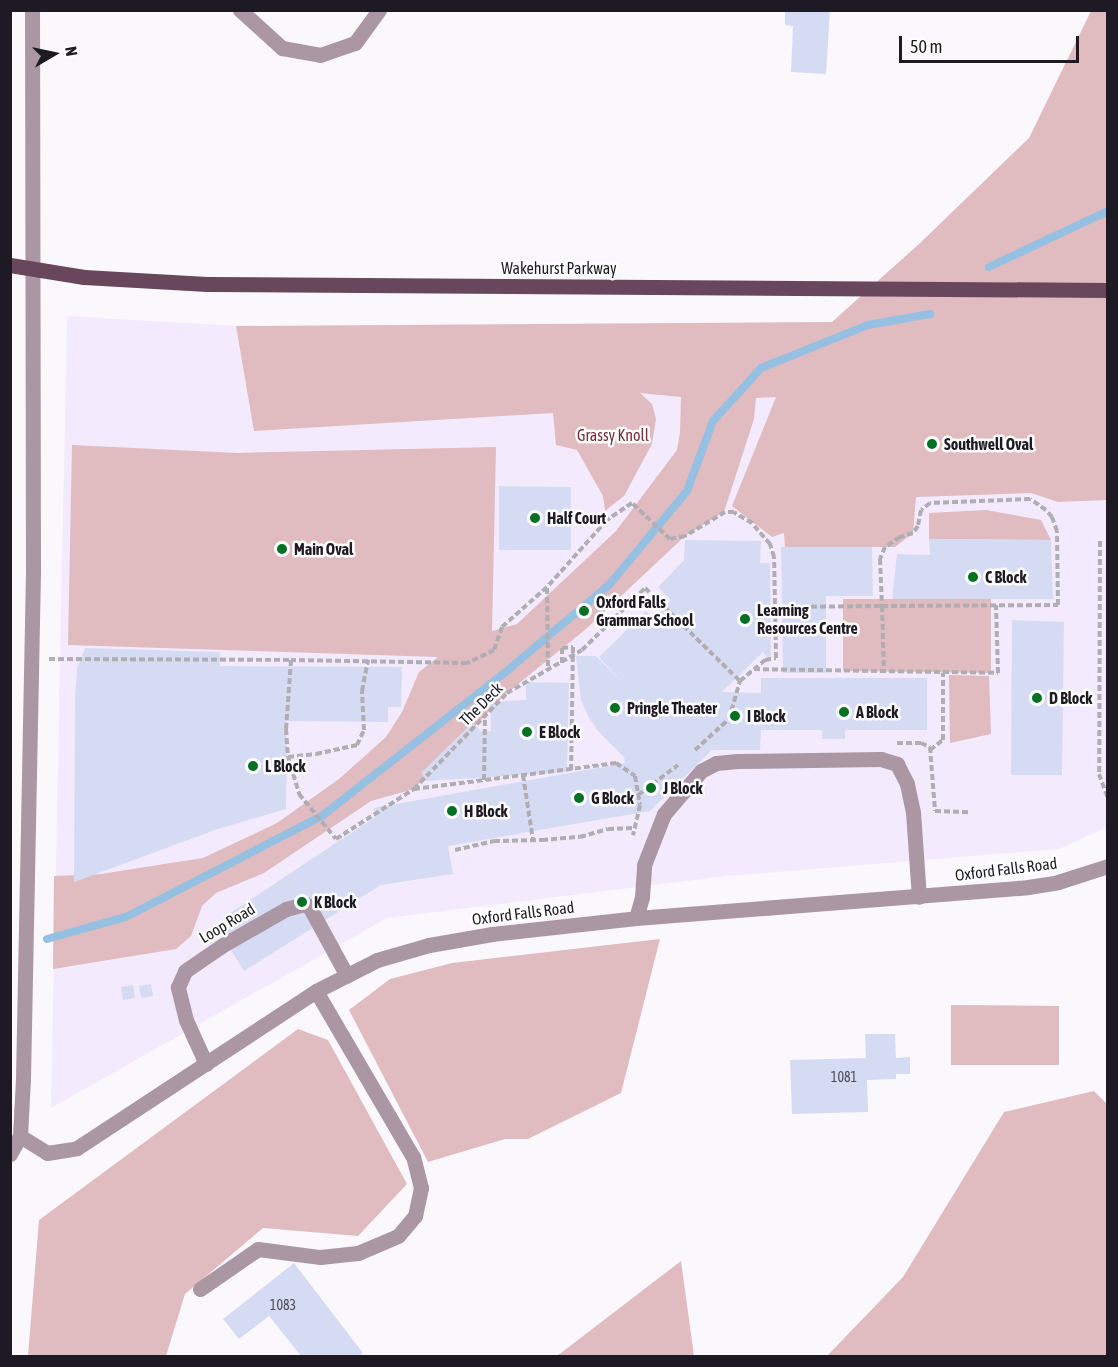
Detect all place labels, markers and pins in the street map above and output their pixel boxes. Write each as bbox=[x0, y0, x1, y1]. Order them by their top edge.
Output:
place label: Southwell Oval bbox=[944, 434, 1033, 454]
marker: Southwell Oval bbox=[925, 437, 939, 451]
place label: Half Court bbox=[547, 508, 606, 528]
marker: Half Court bbox=[528, 511, 542, 525]
place label: Main Oval bbox=[294, 539, 353, 559]
marker: Main Oval bbox=[275, 542, 289, 556]
place label: C Block bbox=[985, 567, 1027, 587]
marker: C Block bbox=[966, 570, 980, 584]
place label: Oxford Falls Grammar School bbox=[596, 592, 693, 630]
place label: Learning Resources Centre bbox=[757, 600, 858, 638]
marker: Oxford Falls Grammar School bbox=[577, 604, 591, 618]
marker: Learning Resources Centre bbox=[738, 612, 752, 626]
place label: D Block bbox=[1049, 688, 1092, 708]
marker: D Block bbox=[1030, 691, 1044, 705]
place label: Pringle Theater bbox=[627, 698, 717, 718]
marker: Pringle Theater bbox=[608, 701, 622, 715]
place label: A Block bbox=[856, 702, 898, 722]
marker: A Block bbox=[837, 705, 851, 719]
place label: I Block bbox=[747, 706, 785, 726]
marker: I Block bbox=[728, 709, 742, 723]
place label: E Block bbox=[539, 722, 580, 742]
marker: E Block bbox=[520, 725, 534, 739]
place label: L Block bbox=[265, 756, 306, 776]
marker: L Block bbox=[246, 759, 260, 773]
place label: J Block bbox=[663, 778, 702, 798]
marker: J Block bbox=[644, 781, 658, 795]
place label: G Block bbox=[591, 788, 634, 808]
marker: G Block bbox=[572, 791, 586, 805]
place label: H Block bbox=[464, 801, 508, 821]
marker: H Block bbox=[445, 804, 459, 818]
place label: K Block bbox=[314, 892, 356, 912]
marker: K Block bbox=[295, 895, 309, 909]

